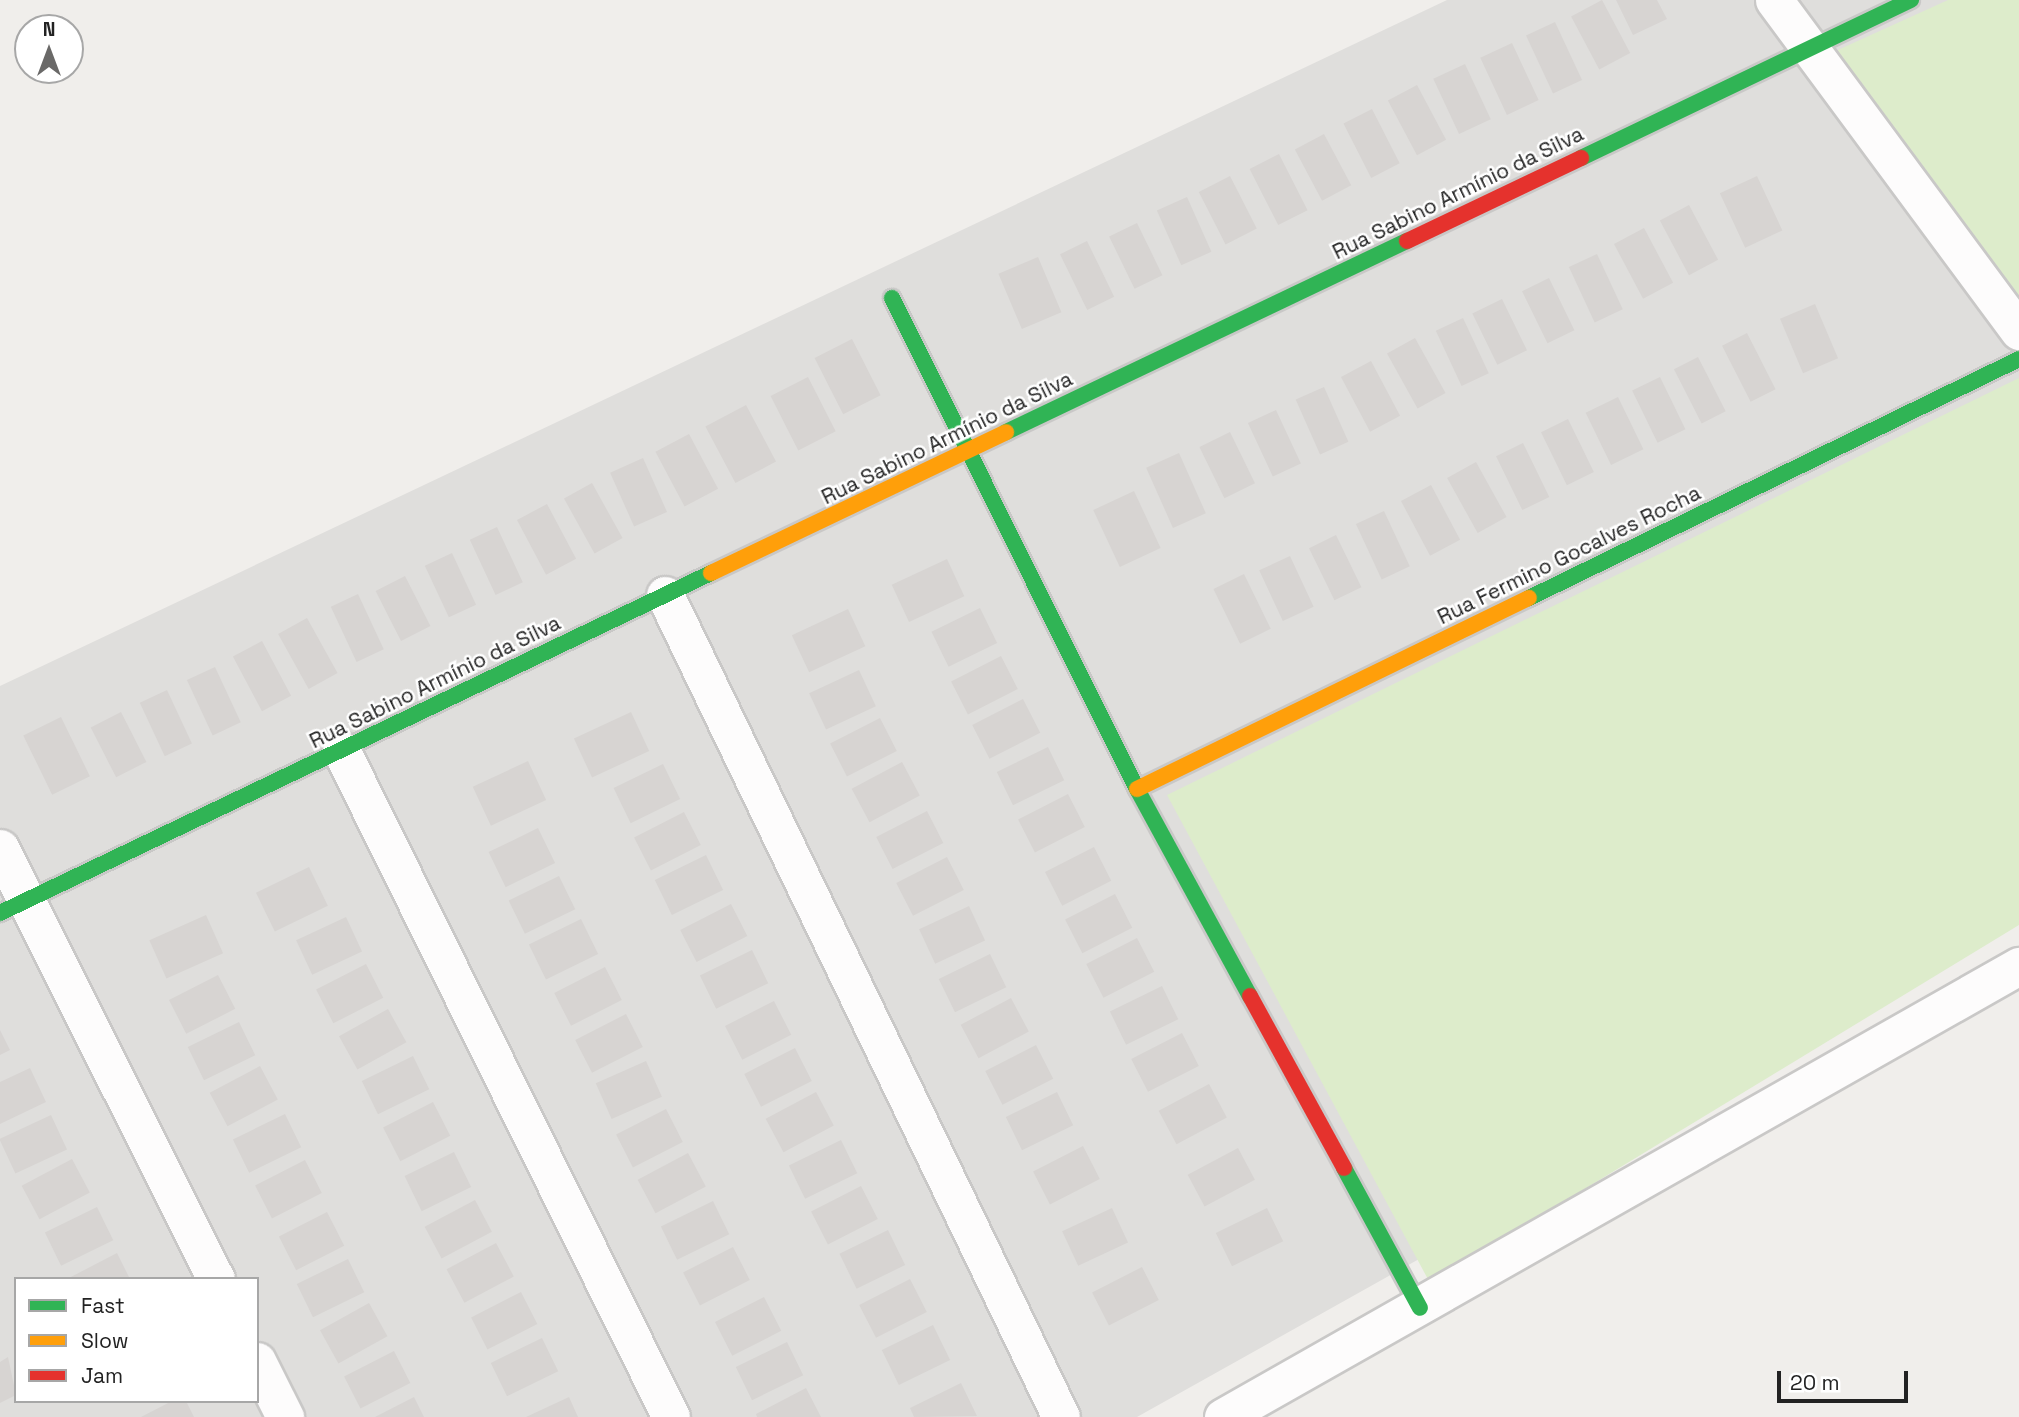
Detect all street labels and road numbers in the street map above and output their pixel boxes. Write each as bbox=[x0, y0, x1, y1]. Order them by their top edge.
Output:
street label: Rua Sabino Armínio da Silva bbox=[1328, 121, 1588, 265]
street label: Rua Sabino Armínio da Silva bbox=[817, 366, 1077, 510]
street label: Rua Fermino Gocalves Rocha bbox=[1433, 480, 1705, 630]
street label: Rua Sabino Armínio da Silva bbox=[305, 610, 565, 754]

